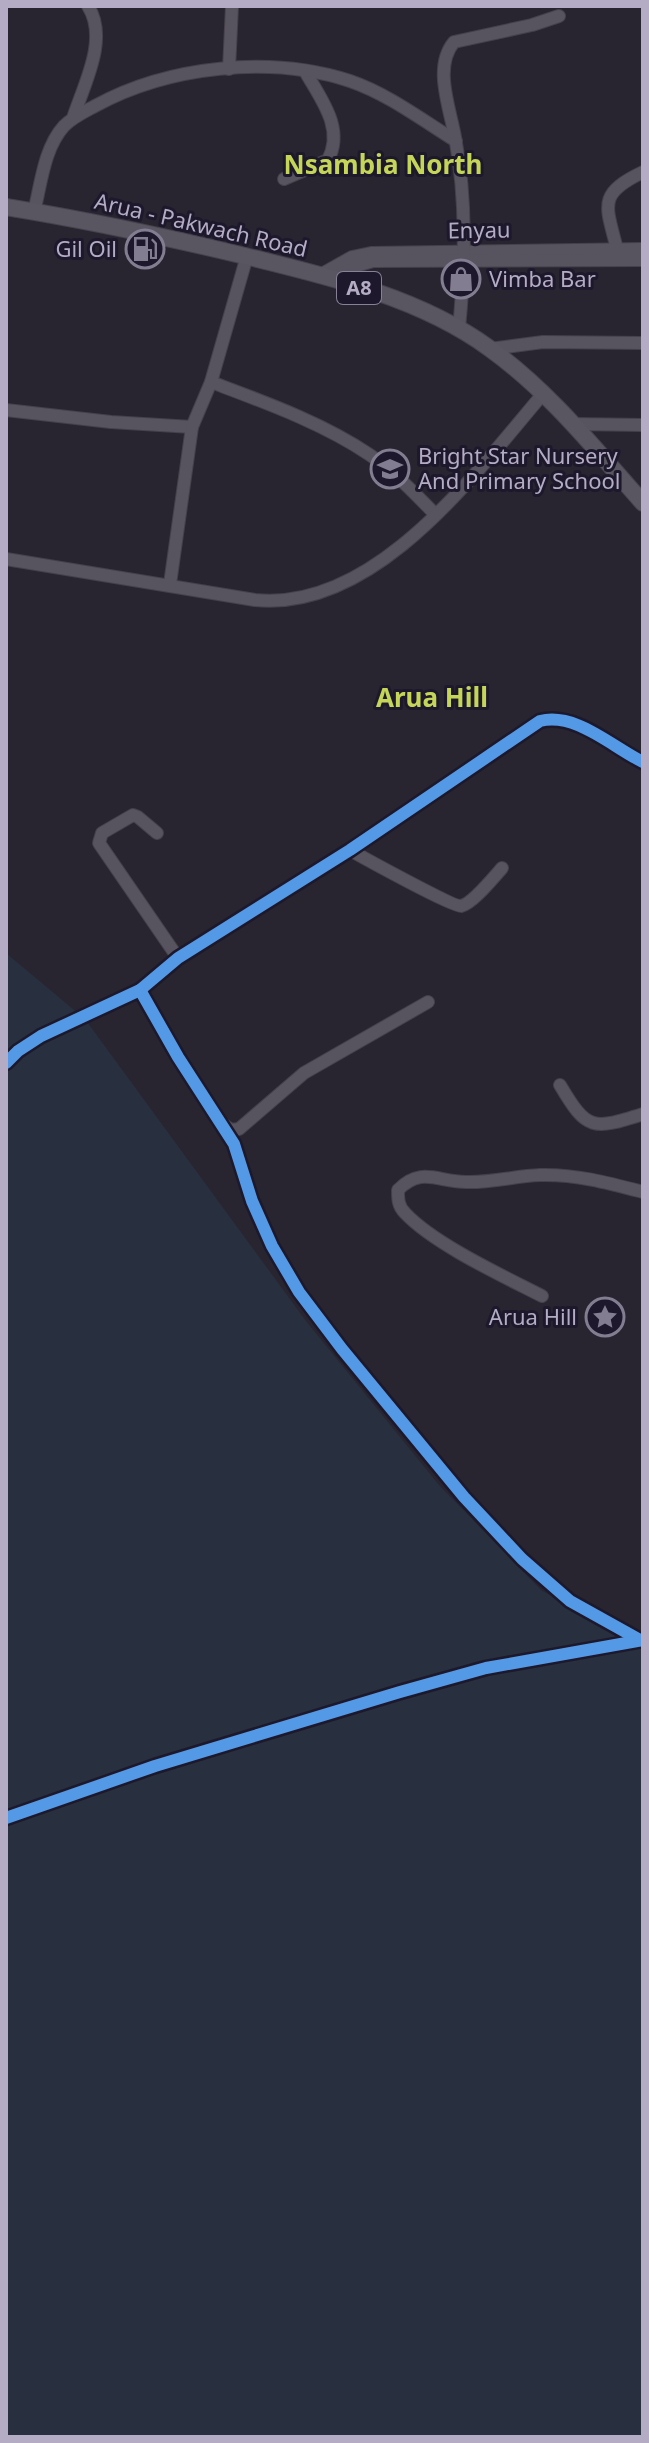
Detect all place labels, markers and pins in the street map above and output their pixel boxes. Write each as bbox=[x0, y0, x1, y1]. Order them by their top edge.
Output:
fuel station icon: Gil Oil bbox=[124, 228, 166, 270]
place label: Gil Oil bbox=[55, 233, 117, 263]
shop icon: Vimba Bar bbox=[440, 258, 482, 300]
place label: Vimba Bar bbox=[489, 263, 596, 293]
place label: Bright Star Nursery And Primary School bbox=[418, 440, 620, 495]
school or university icon: Bright Star Nursery And Primary School bbox=[369, 448, 411, 490]
place icon: Arua Hill bbox=[584, 1296, 626, 1338]
place label: Arua Hill bbox=[489, 1301, 577, 1331]

